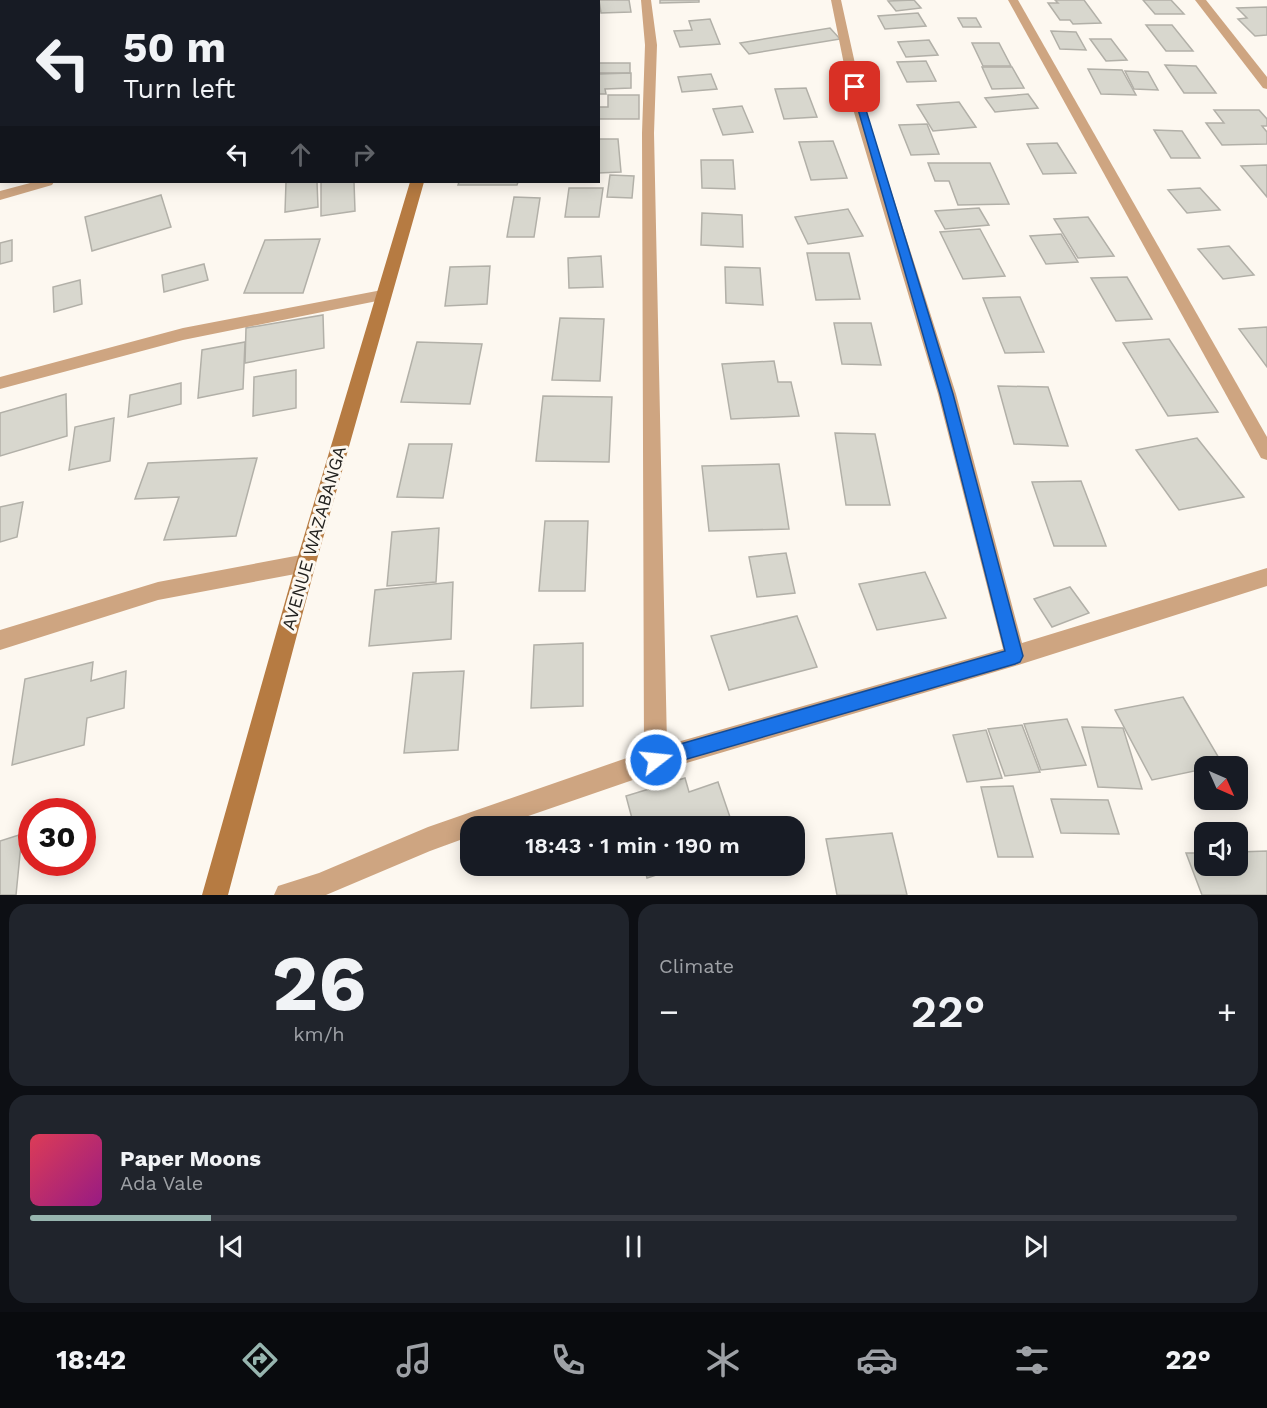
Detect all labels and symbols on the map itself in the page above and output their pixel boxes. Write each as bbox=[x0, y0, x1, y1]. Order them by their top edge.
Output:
pin bbox=[829, 61, 880, 112]
street label: AVENUE WAZABANGA bbox=[277, 443, 350, 632]
position arrow bbox=[624, 728, 688, 792]
north arrow bbox=[1194, 756, 1248, 810]
speed limit sign: 30 bbox=[18, 798, 96, 876]

